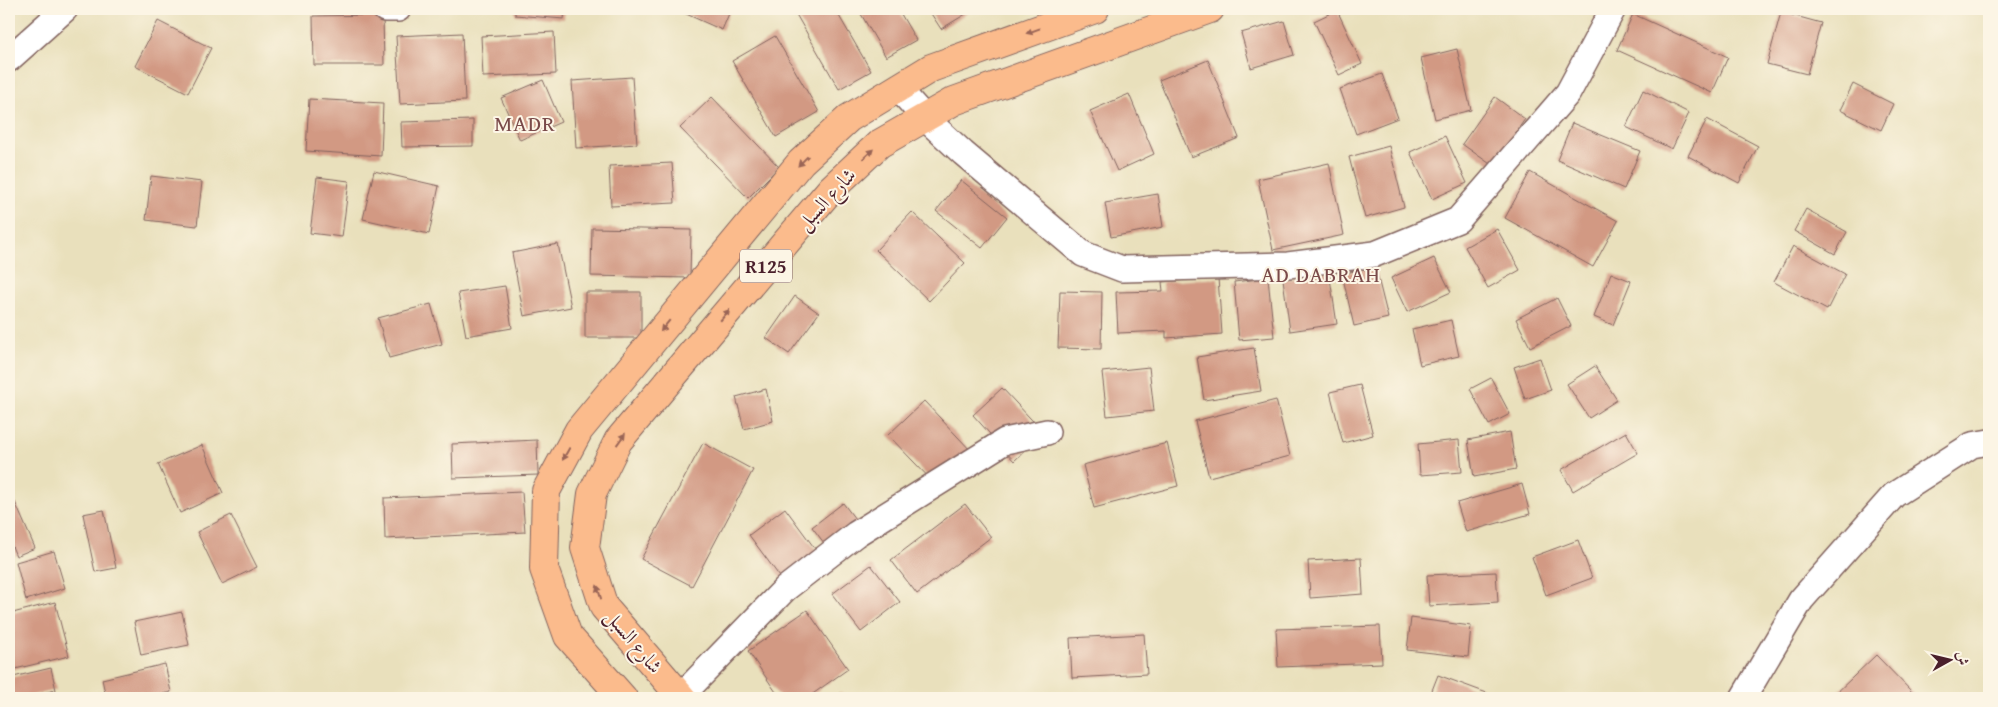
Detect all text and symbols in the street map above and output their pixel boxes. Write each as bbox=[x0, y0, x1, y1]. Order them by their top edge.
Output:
one-way arrow bbox=[1025, 27, 1040, 35]
district label: MADR bbox=[494, 107, 556, 139]
one-way arrow bbox=[861, 148, 873, 160]
one-way arrow bbox=[797, 154, 809, 166]
street label: شارع السبل bbox=[789, 161, 865, 239]
road number: R125 bbox=[740, 250, 792, 282]
district label: AD DABRAH bbox=[1261, 258, 1381, 290]
one-way arrow bbox=[719, 309, 731, 321]
one-way arrow bbox=[660, 319, 671, 332]
one-way arrow bbox=[616, 432, 626, 446]
one-way arrow bbox=[562, 447, 570, 462]
one-way arrow bbox=[595, 584, 603, 599]
street label: شارع السبل bbox=[596, 602, 670, 682]
north arrow bbox=[1926, 634, 1976, 684]
text: ش bbox=[1952, 650, 1974, 667]

